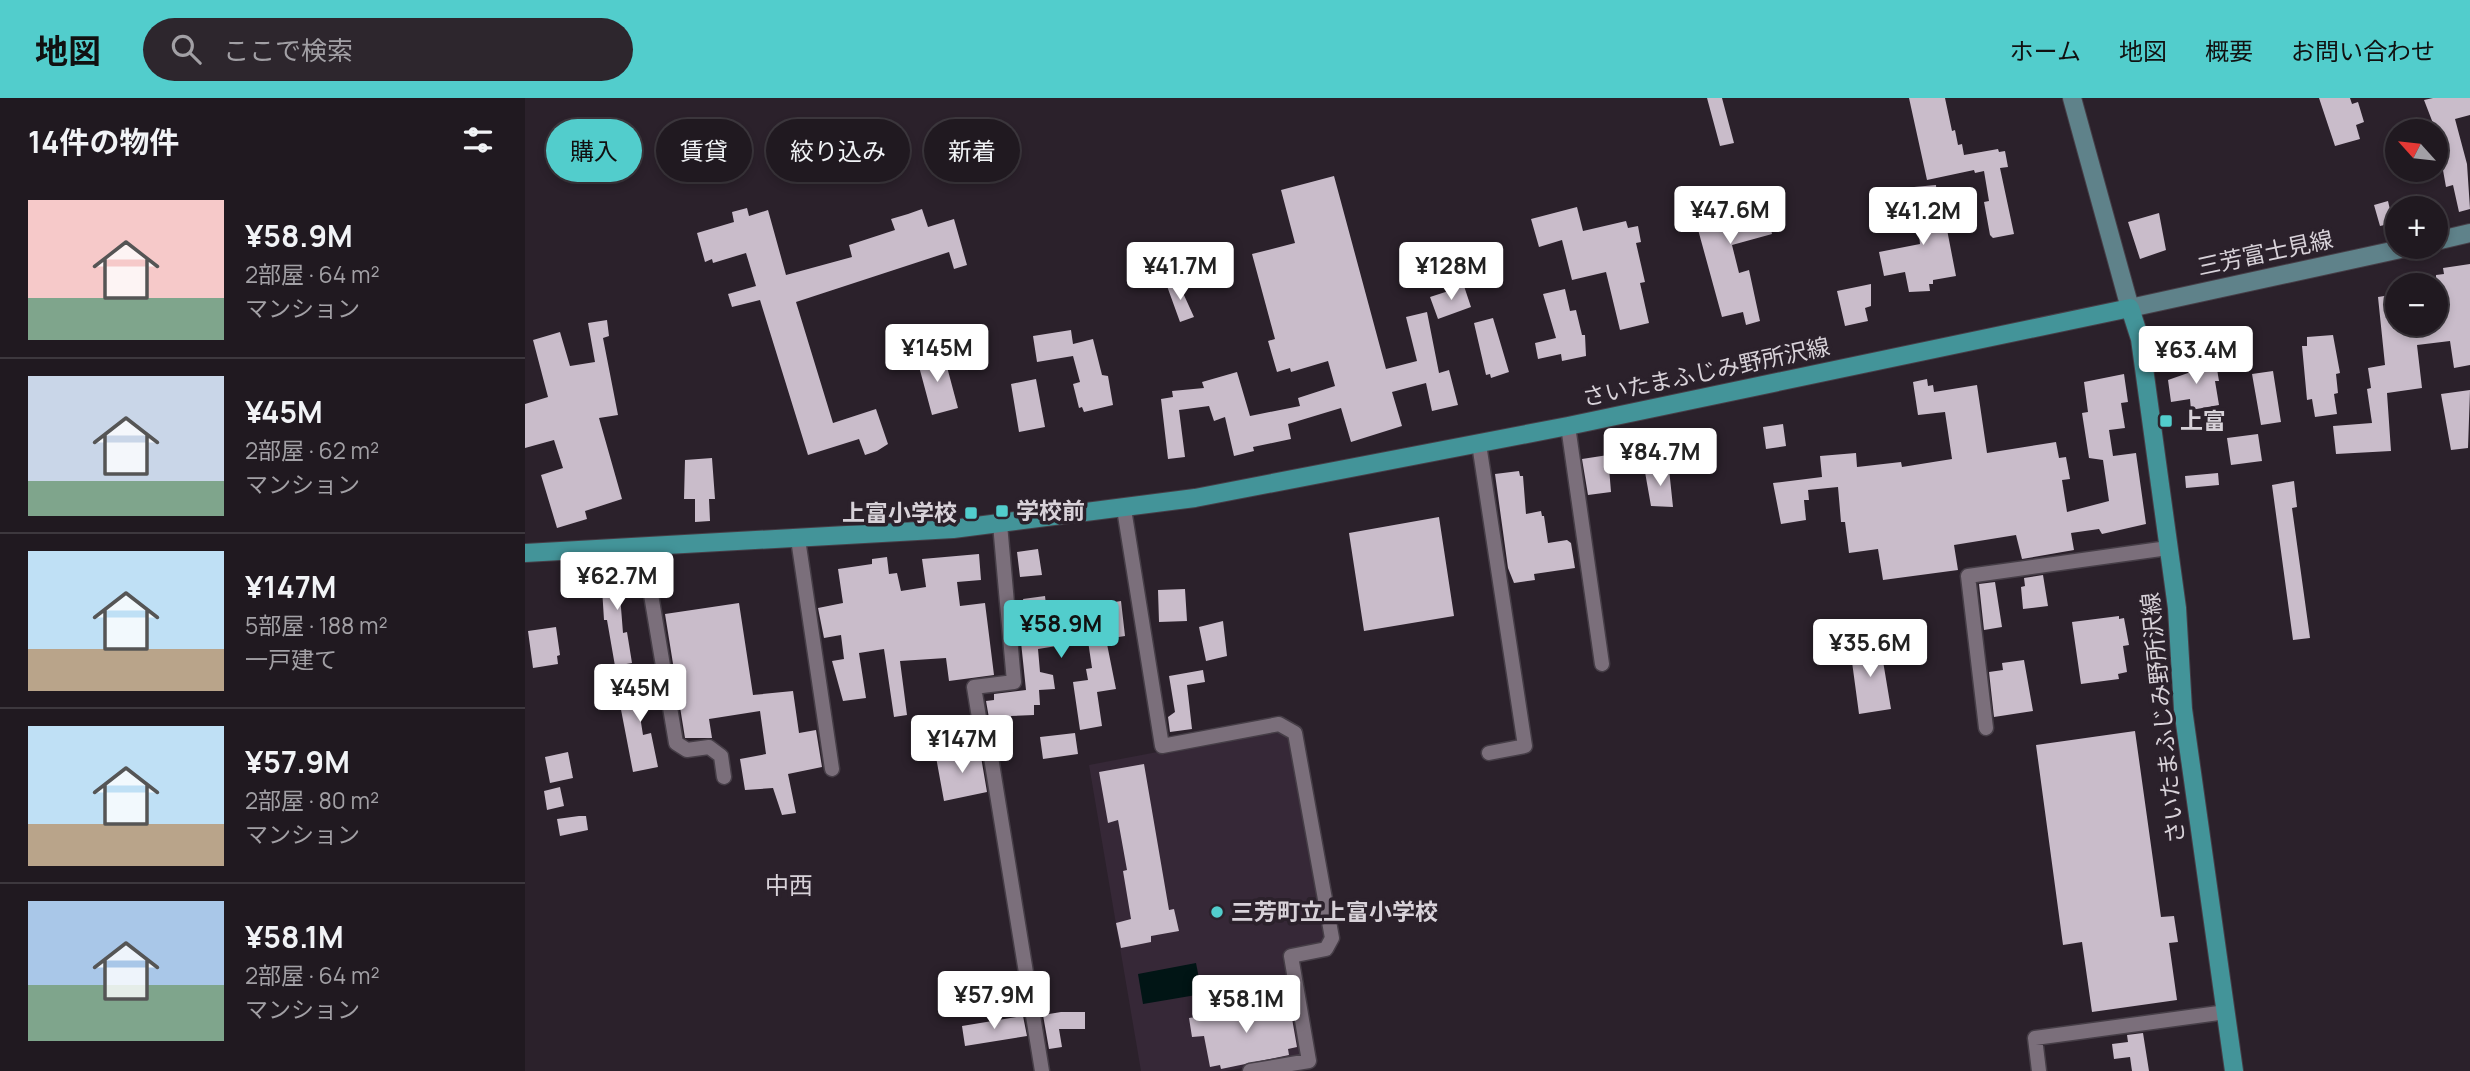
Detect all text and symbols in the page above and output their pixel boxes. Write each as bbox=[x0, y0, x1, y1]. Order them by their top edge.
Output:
search box bbox=[143, 18, 633, 81]
text: 地図 bbox=[35, 28, 101, 73]
icon: search bbox=[167, 30, 205, 68]
text: ここで検索 bbox=[223, 32, 353, 68]
text: ホーム bbox=[2010, 34, 2081, 67]
text: 地図 bbox=[2119, 34, 2167, 67]
text: 概要 bbox=[2205, 34, 2253, 67]
text: お問い合わせ bbox=[2291, 34, 2435, 67]
chip: 購入 bbox=[546, 119, 642, 182]
chip: 賃貸 bbox=[656, 119, 752, 182]
chip: 絞り込み bbox=[766, 119, 910, 182]
chip: 新着 bbox=[924, 119, 1020, 182]
north arrow bbox=[2385, 119, 2448, 182]
map controls bbox=[2385, 119, 2448, 336]
text: 14件の物件 bbox=[28, 121, 179, 162]
icon: filters bbox=[459, 121, 497, 159]
pin: ¥47.6M bbox=[1673, 186, 1787, 246]
pin: ¥41.2M bbox=[1866, 188, 1980, 247]
text: ¥47.6M bbox=[1690, 193, 1770, 225]
text: ¥41.2M bbox=[1885, 194, 1961, 226]
button: + bbox=[2385, 196, 2448, 259]
text: ¥58.9M bbox=[245, 215, 353, 256]
street label: 三芳富士見線 bbox=[2194, 222, 2336, 282]
icon: home bbox=[84, 228, 168, 312]
pin: ¥41.7M bbox=[1123, 242, 1237, 302]
pin: ¥128M bbox=[1402, 242, 1500, 302]
text: ¥41.7M bbox=[1143, 249, 1217, 281]
text: ¥128M bbox=[1415, 249, 1487, 281]
text: 2部屋 · 64 m² bbox=[245, 258, 380, 290]
button: − bbox=[2385, 273, 2448, 336]
text: マンション bbox=[245, 292, 360, 324]
pin: ¥145M bbox=[888, 324, 986, 384]
pin: ¥63.4M bbox=[2139, 327, 2253, 386]
street label: さいたまふじみ野所沢線 bbox=[1579, 329, 1833, 413]
text: ¥145M bbox=[901, 331, 973, 363]
text: ¥63.4M bbox=[2155, 333, 2237, 365]
text: ¥45M bbox=[245, 391, 323, 432]
icon: home bbox=[84, 404, 168, 488]
place label: 上富 bbox=[2180, 404, 2226, 436]
marker: 上富 bbox=[2158, 413, 2174, 429]
pin: ¥84.7M bbox=[1603, 428, 1717, 488]
text: 2部屋 · 62 m² bbox=[245, 434, 379, 466]
text: ¥84.7M bbox=[1620, 435, 1700, 467]
text: マンション bbox=[245, 468, 360, 500]
place label: 学校前 bbox=[1016, 494, 1085, 526]
place label: 上富小学校 bbox=[842, 496, 957, 528]
marker: 学校前 bbox=[994, 503, 1010, 519]
marker: 上富小学校 bbox=[963, 505, 979, 521]
pin: ¥62.7M bbox=[560, 552, 674, 612]
text: ¥62.7M bbox=[577, 559, 657, 591]
text: ¥147M bbox=[245, 566, 336, 607]
icon: home bbox=[84, 579, 168, 663]
street label: さいたまふじみ野所沢線 bbox=[2133, 591, 2191, 845]
pin: ¥58.9M bbox=[1004, 601, 1118, 660]
text: ¥58.9M bbox=[1020, 607, 1102, 639]
text: 5部屋 · 188 m² bbox=[245, 609, 388, 641]
pin: ¥35.6M bbox=[1813, 620, 1927, 679]
text: ¥35.6M bbox=[1829, 626, 1911, 658]
text: 一戸建て bbox=[245, 643, 337, 675]
pin: ¥45M bbox=[599, 664, 681, 724]
text: ¥45M bbox=[610, 671, 670, 703]
pin: ¥147M bbox=[913, 716, 1011, 775]
text: ¥147M bbox=[927, 722, 997, 754]
text: ¥57.9M bbox=[245, 741, 350, 782]
icon: home bbox=[84, 754, 168, 838]
text: 2部屋 · 80 m² bbox=[245, 784, 379, 816]
text: マンション bbox=[245, 818, 360, 850]
district label: 中西 bbox=[765, 868, 813, 901]
place label: 三芳町立上富小学校 bbox=[1231, 895, 1438, 927]
marker: 三芳町立上富小学校 bbox=[1209, 904, 1225, 920]
text: ¥58.1M bbox=[245, 916, 344, 957]
icon: home bbox=[84, 929, 168, 1013]
text: 2部屋 · 64 m² bbox=[245, 959, 380, 991]
pin: ¥57.9M bbox=[937, 972, 1051, 1031]
pin: ¥58.1M bbox=[1189, 976, 1303, 1035]
text: ¥57.9M bbox=[954, 978, 1034, 1010]
text: ¥58.1M bbox=[1208, 982, 1284, 1014]
text: マンション bbox=[245, 993, 360, 1025]

